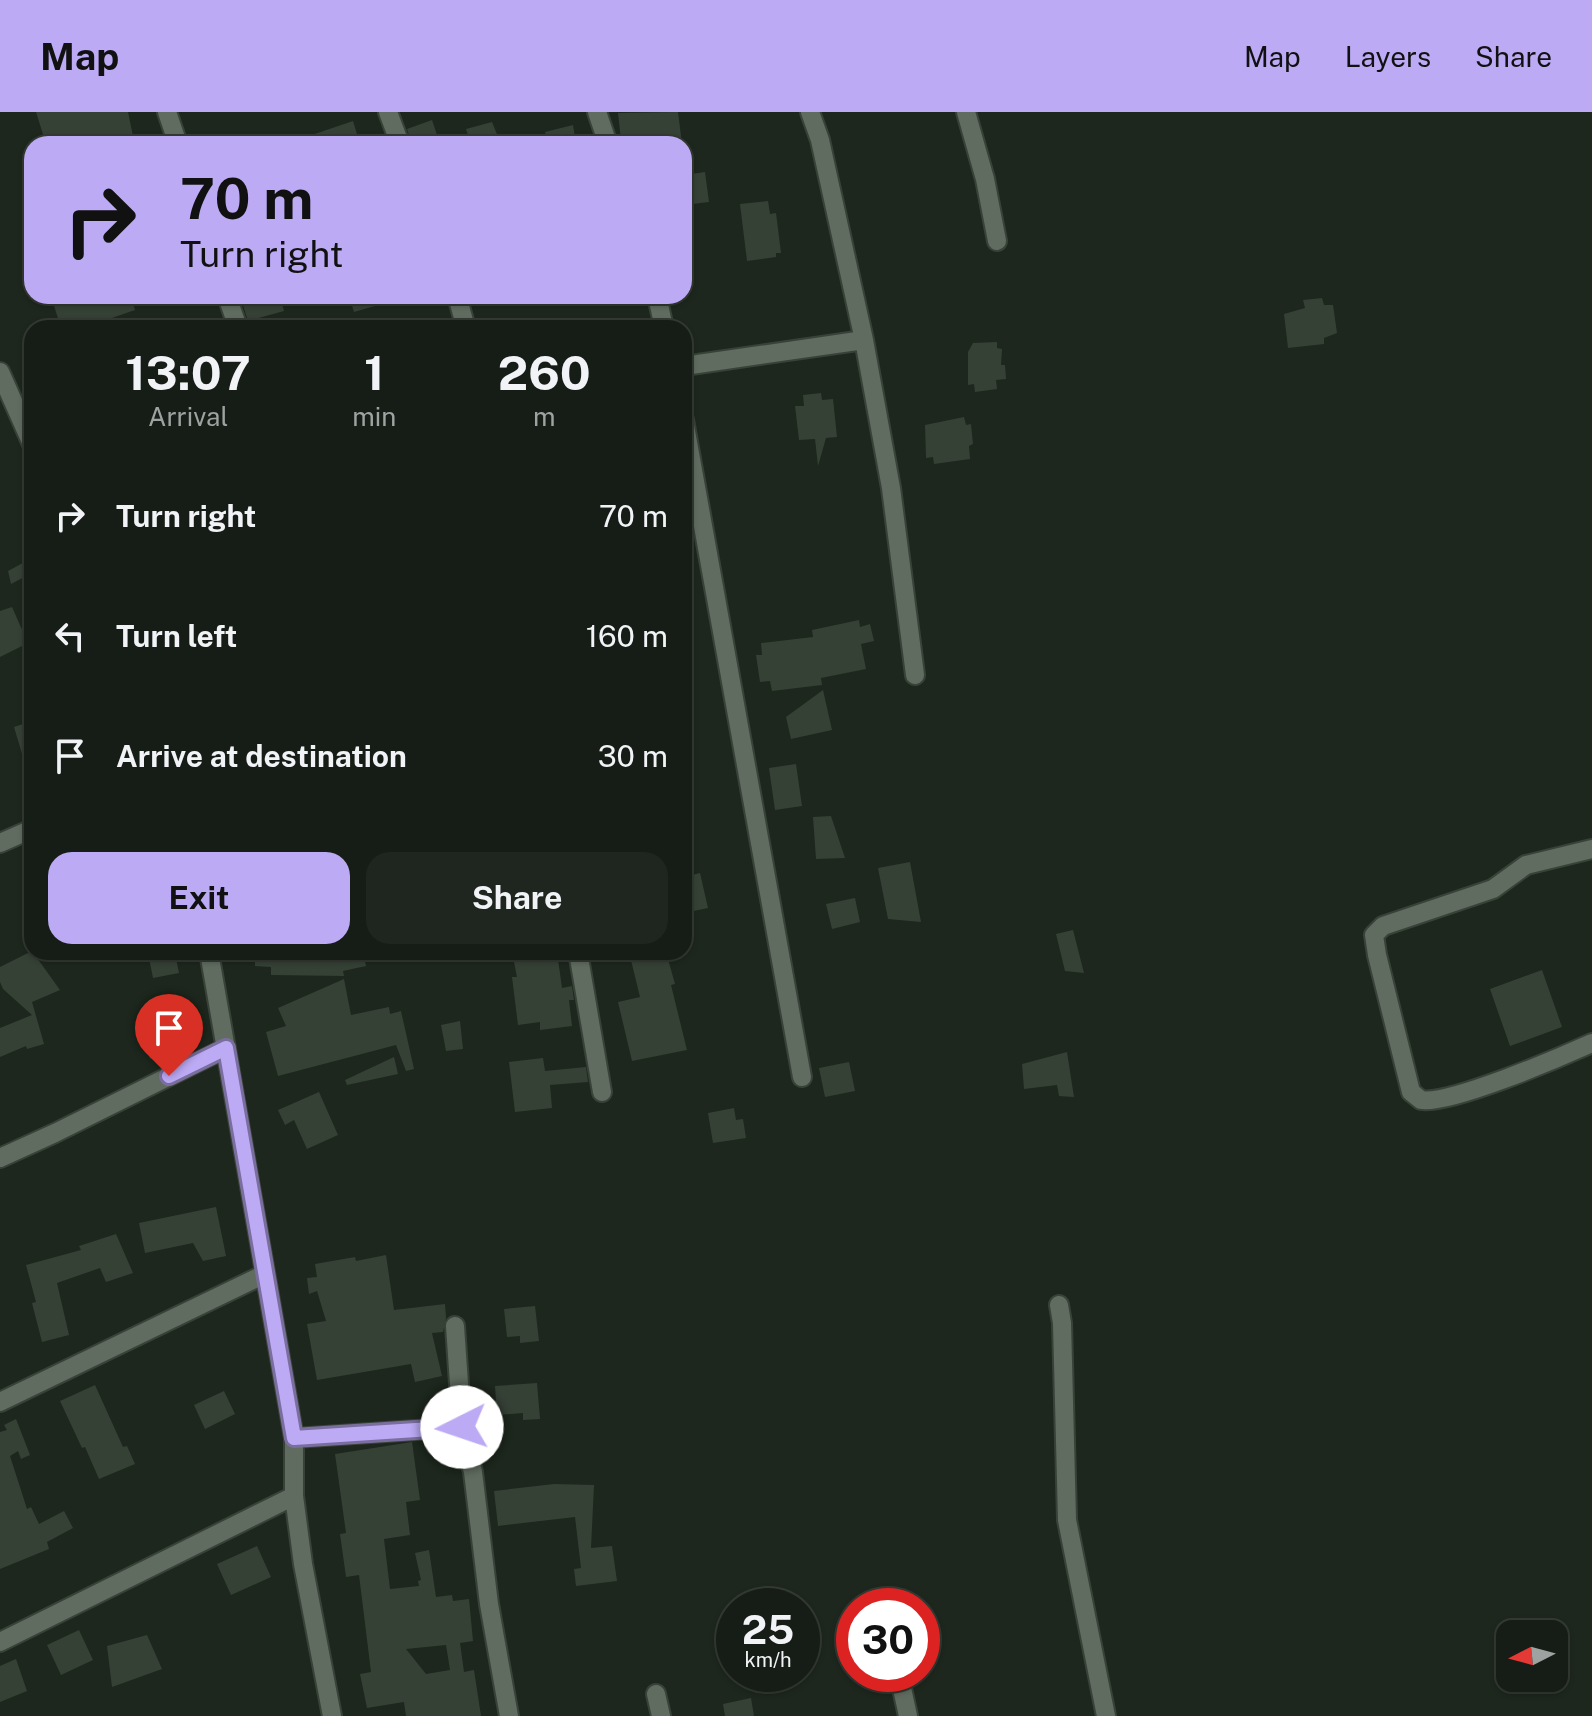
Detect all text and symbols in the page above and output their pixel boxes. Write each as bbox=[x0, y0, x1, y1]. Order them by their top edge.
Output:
text: Map bbox=[40, 34, 119, 79]
text: Map bbox=[1244, 40, 1301, 73]
text: Layers bbox=[1345, 40, 1431, 73]
text: Share bbox=[1475, 40, 1552, 73]
text: 70 m bbox=[180, 166, 313, 232]
icon: right bbox=[48, 168, 152, 272]
text: Turn right bbox=[180, 233, 343, 275]
text: 13:07 bbox=[125, 344, 251, 401]
text: 1 bbox=[364, 344, 385, 401]
text: 260 bbox=[498, 344, 591, 401]
text: Arrival bbox=[148, 401, 228, 432]
text: min bbox=[352, 401, 396, 432]
text: m bbox=[533, 401, 555, 432]
icon: right bbox=[48, 494, 92, 538]
text: Turn right bbox=[116, 498, 256, 534]
text: 70 m bbox=[599, 498, 668, 534]
icon: left bbox=[48, 614, 92, 658]
text: Turn left bbox=[116, 618, 237, 654]
text: 160 m bbox=[586, 618, 668, 654]
icon: arrive bbox=[48, 734, 92, 778]
text: Arrive at destination bbox=[116, 738, 407, 774]
text: 30 m bbox=[598, 738, 668, 774]
button: Exit bbox=[48, 852, 350, 944]
button: Share bbox=[366, 852, 668, 944]
pin bbox=[135, 994, 203, 1076]
icon: arrive bbox=[147, 1006, 191, 1050]
position arrow bbox=[420, 1385, 504, 1469]
speed limit sign: 30 bbox=[836, 1588, 940, 1692]
text: 25 bbox=[742, 1606, 794, 1653]
north arrow bbox=[1496, 1620, 1568, 1692]
map controls bbox=[1496, 1620, 1568, 1692]
text: km/h bbox=[744, 1648, 792, 1672]

